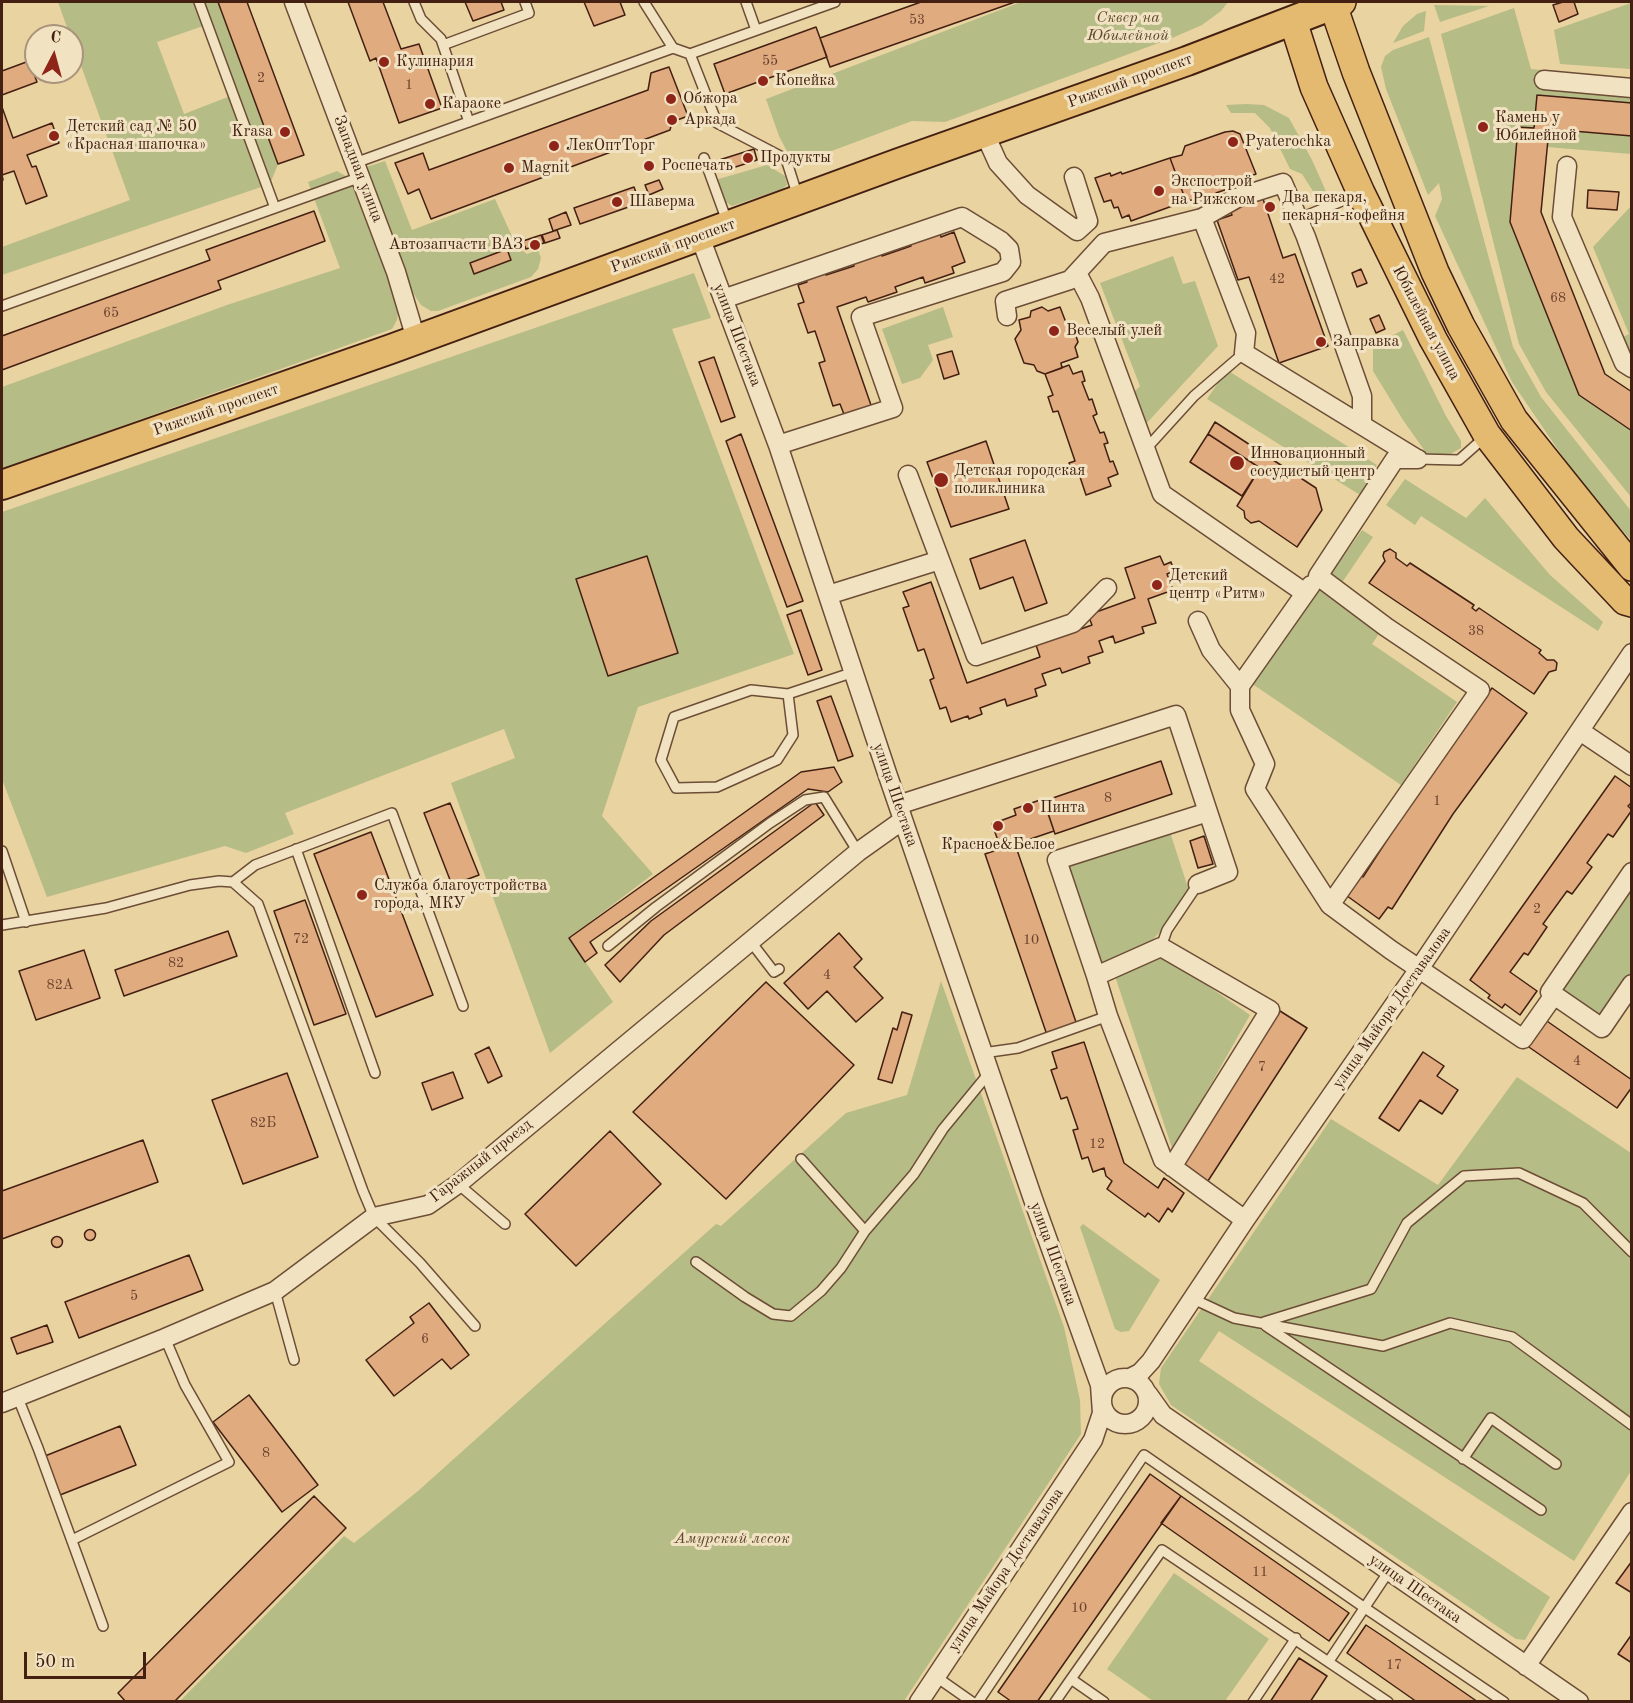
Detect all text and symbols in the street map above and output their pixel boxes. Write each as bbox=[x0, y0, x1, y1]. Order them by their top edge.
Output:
park label: Сквер на Юбилейной bbox=[1087, 8, 1169, 46]
house number: 53 bbox=[909, 12, 925, 28]
north arrow bbox=[24, 24, 84, 84]
text: С bbox=[50, 30, 62, 47]
street label: Рижский проспект bbox=[1065, 50, 1195, 112]
place label: Кулинария bbox=[396, 52, 474, 72]
house number: 55 bbox=[762, 53, 778, 69]
marker: Кулинария bbox=[377, 55, 391, 69]
house number: 2 bbox=[257, 70, 265, 86]
place label: Копейка bbox=[775, 71, 835, 91]
marker: Копейка bbox=[756, 74, 770, 88]
house number: 1 bbox=[405, 77, 413, 93]
place label: Обжора bbox=[683, 89, 738, 109]
marker: Обжора bbox=[664, 92, 678, 106]
place label: Караоке bbox=[442, 94, 501, 114]
marker: Караоке bbox=[423, 97, 437, 111]
place label: Камень у Юбилейной bbox=[1495, 108, 1577, 146]
place label: Аркада bbox=[684, 110, 736, 130]
street label: Западная улица bbox=[329, 113, 387, 225]
marker: Аркада bbox=[665, 113, 679, 127]
place label: Детский сад № 50 «Красная шапочка» bbox=[66, 117, 206, 155]
marker: Камень у Юбилейной bbox=[1476, 120, 1490, 134]
place label: Krasa bbox=[232, 122, 273, 142]
marker: Krasa bbox=[278, 125, 292, 139]
marker: Детский сад № 50 «Красная шапочка» bbox=[47, 129, 61, 143]
place label: Pyaterochka bbox=[1245, 132, 1331, 152]
marker: Pyaterochka bbox=[1226, 135, 1240, 149]
place label: ЛекОптТорг bbox=[566, 136, 655, 156]
marker: ЛекОптТорг bbox=[547, 139, 561, 153]
place label: Продукты bbox=[760, 148, 831, 168]
marker: Продукты bbox=[741, 151, 755, 165]
place label: Роспечать bbox=[661, 156, 733, 176]
place label: Magnit bbox=[521, 158, 570, 178]
marker: Роспечать bbox=[642, 159, 656, 173]
marker: Magnit bbox=[502, 161, 516, 175]
place label: Экспострой на Рижском bbox=[1171, 172, 1255, 210]
marker: Экспострой на Рижском bbox=[1152, 184, 1166, 198]
place label: Два пекаря, пекарня-кофейня bbox=[1282, 188, 1405, 226]
place label: Шаверма bbox=[629, 192, 695, 212]
marker: Шаверма bbox=[610, 195, 624, 209]
marker: Два пекаря, пекарня-кофейня bbox=[1263, 200, 1277, 214]
street label: Рижский проспект bbox=[608, 215, 738, 277]
place label: Автозапчасти ВАЗ bbox=[388, 235, 523, 255]
marker: Автозапчасти ВАЗ bbox=[528, 238, 542, 252]
street label: Юбилейная улица bbox=[1388, 262, 1464, 384]
house number: 42 bbox=[1269, 271, 1285, 287]
street label: улица Шестака bbox=[709, 281, 765, 389]
house number: 68 bbox=[1550, 290, 1566, 306]
house number: 65 bbox=[103, 305, 119, 321]
place label: Веселый улей bbox=[1066, 321, 1162, 341]
marker: Веселый улей bbox=[1047, 324, 1061, 338]
place label: Заправка bbox=[1333, 332, 1399, 352]
marker: Заправка bbox=[1314, 335, 1328, 349]
street label: Рижский проспект bbox=[151, 380, 281, 440]
place label: Инновационный сосудистый центр bbox=[1250, 444, 1375, 482]
marker: Инновационный сосудистый центр bbox=[1228, 454, 1246, 472]
place label: Детская городская поликлиника bbox=[954, 461, 1085, 499]
marker: Детская городская поликлиника bbox=[932, 471, 950, 489]
place label: Детский центр «Ритм» bbox=[1169, 566, 1266, 604]
marker: Детский центр «Ритм» bbox=[1150, 578, 1164, 592]
house number: 38 bbox=[1468, 623, 1484, 639]
street label: улица Шестака bbox=[868, 740, 922, 850]
house number: 8 bbox=[1104, 790, 1112, 806]
house number: 1 bbox=[1433, 793, 1441, 809]
place label: Пинта bbox=[1040, 798, 1085, 818]
marker: Пинта bbox=[1021, 801, 1035, 815]
marker: Красное&Белое bbox=[991, 819, 1005, 833]
place label: Красное&Белое bbox=[941, 835, 1055, 855]
place label: Служба благоустройства города, МКУ bbox=[374, 876, 547, 914]
marker: Служба благоустройства города, МКУ bbox=[355, 888, 369, 902]
house number: 2 bbox=[1533, 901, 1541, 917]
street label: улица Майора Доставалова bbox=[1329, 923, 1455, 1093]
house number: 72 bbox=[293, 931, 309, 947]
house number: 10 bbox=[1023, 932, 1039, 948]
house number: 82 bbox=[168, 955, 184, 971]
house number: 4 bbox=[823, 967, 831, 983]
house number: 82А bbox=[47, 977, 73, 993]
house number: 4 bbox=[1573, 1053, 1581, 1069]
house number: 7 bbox=[1258, 1059, 1266, 1075]
house number: 82Б bbox=[250, 1115, 276, 1131]
street label: Гаражный проезд bbox=[426, 1115, 536, 1207]
house number: 12 bbox=[1089, 1136, 1105, 1152]
street label: улица Шестака bbox=[1025, 1200, 1081, 1308]
house number: 5 bbox=[130, 1288, 138, 1304]
house number: 6 bbox=[421, 1331, 429, 1347]
house number: 8 bbox=[262, 1445, 270, 1461]
street label: улица Майора Доставалова bbox=[944, 1485, 1068, 1655]
park label: Амурский лесок bbox=[674, 1529, 790, 1549]
street label: улица Шестака bbox=[1365, 1550, 1465, 1628]
house number: 11 bbox=[1252, 1564, 1268, 1580]
house number: 10 bbox=[1071, 1600, 1087, 1616]
scale bar bbox=[27, 1640, 148, 1678]
text: 50 m bbox=[35, 1653, 75, 1671]
house number: 17 bbox=[1386, 1657, 1402, 1673]

